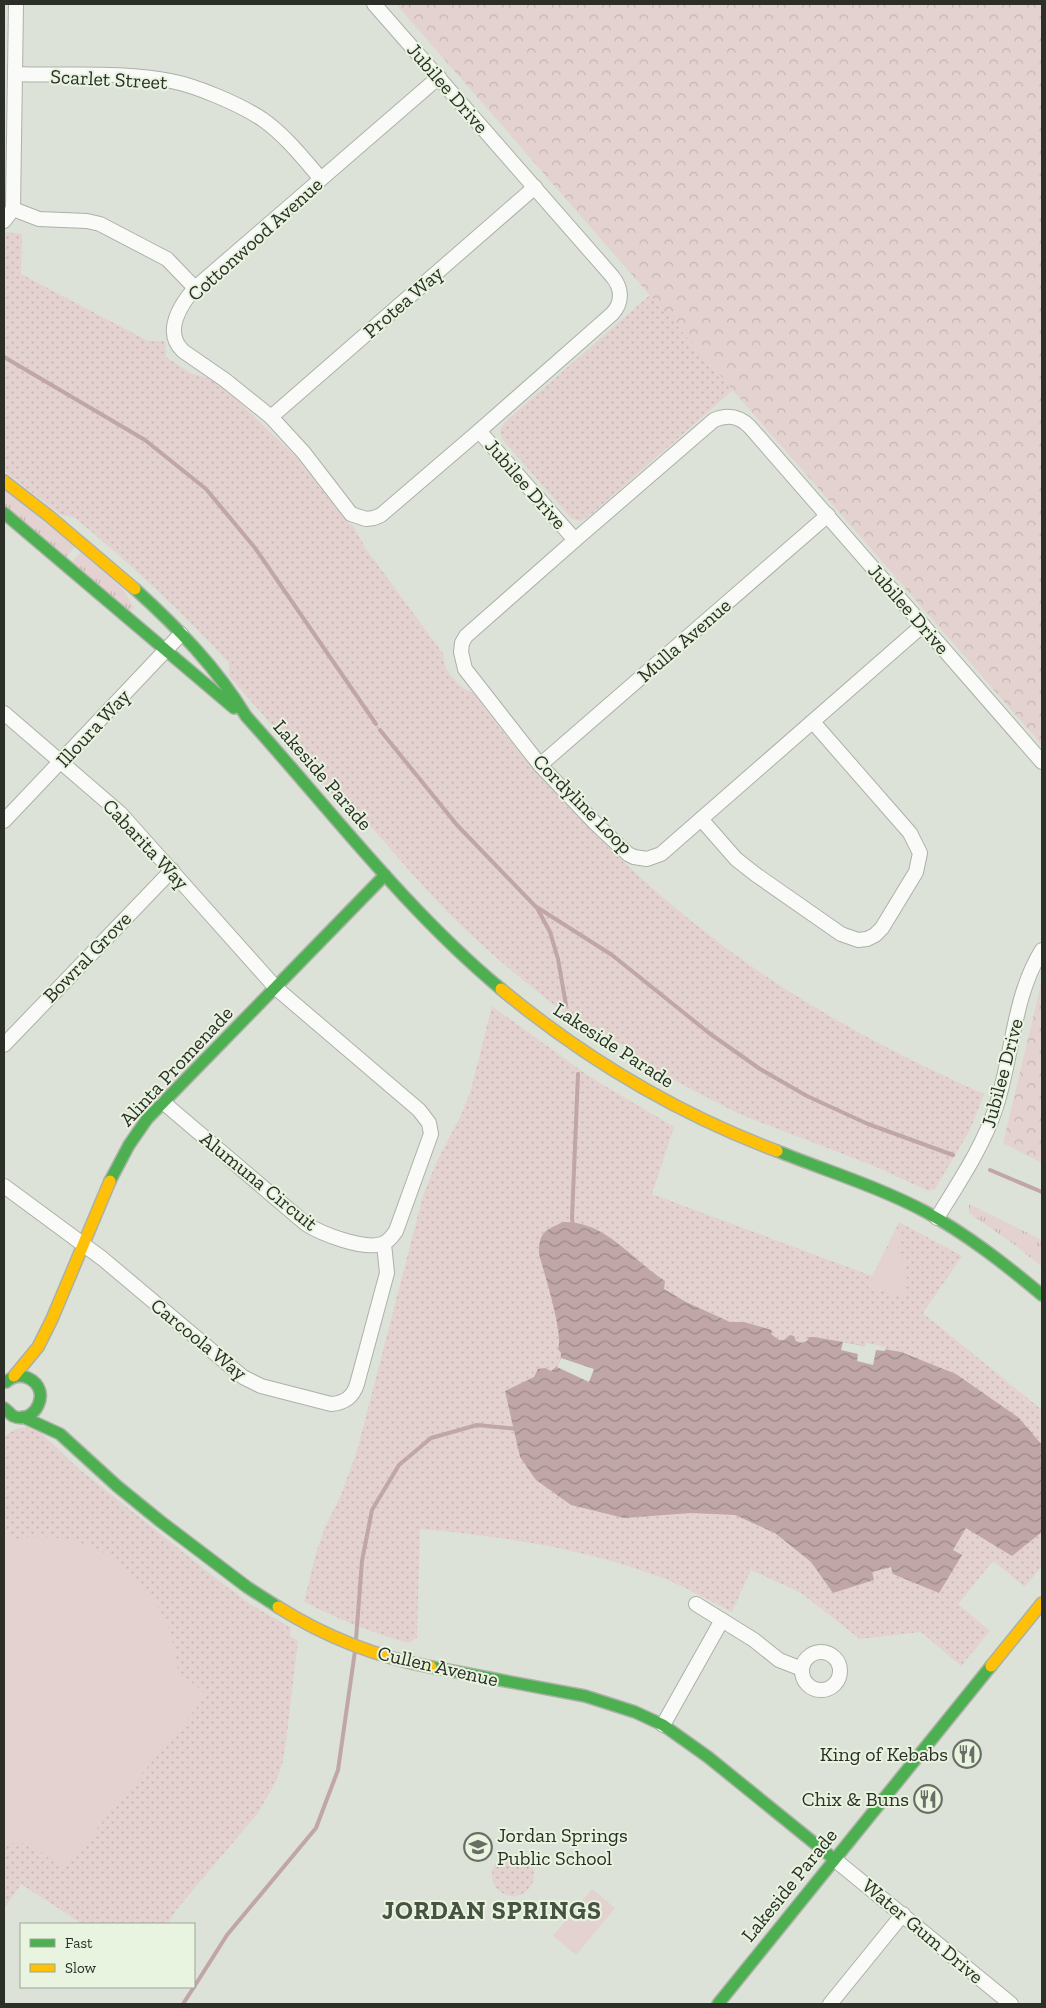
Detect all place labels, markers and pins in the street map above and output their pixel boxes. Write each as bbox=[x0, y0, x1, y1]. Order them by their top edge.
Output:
restaurant icon: King of Kebabs bbox=[952, 1739, 982, 1769]
place label: King of Kebabs bbox=[820, 1742, 948, 1766]
restaurant icon: Chix & Buns bbox=[913, 1784, 943, 1814]
place label: Chix & Buns bbox=[802, 1787, 909, 1811]
place label: Jordan Springs Public School bbox=[497, 1823, 628, 1870]
school or university icon: Jordan Springs Public School bbox=[463, 1832, 493, 1862]

